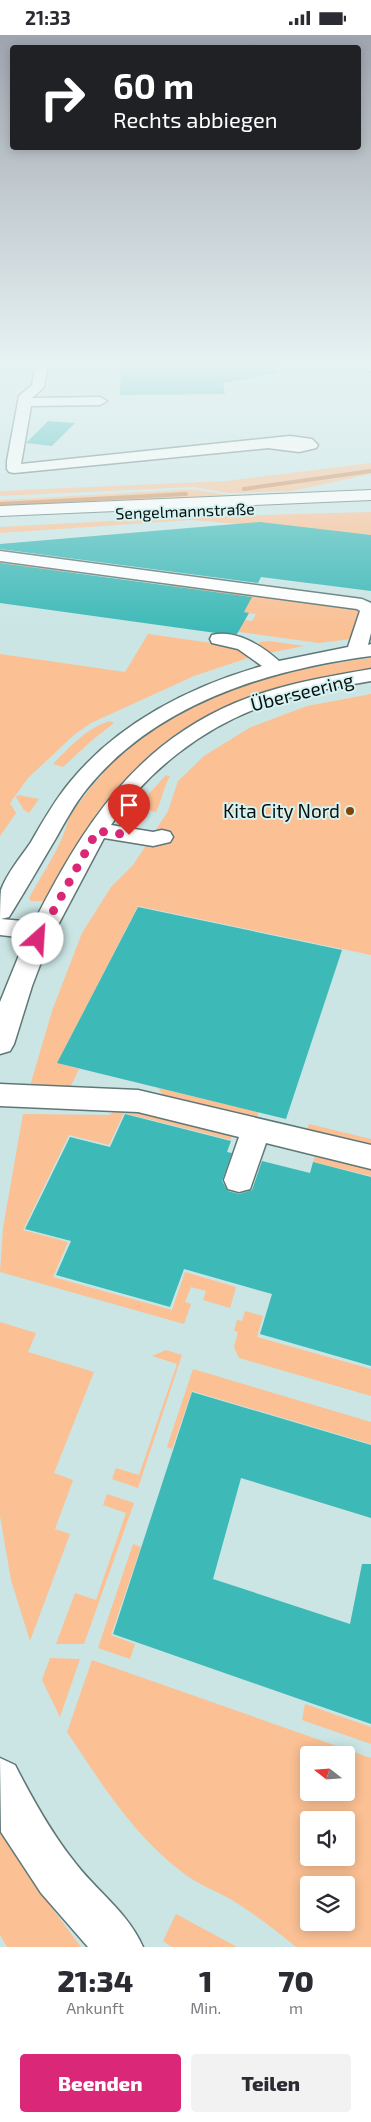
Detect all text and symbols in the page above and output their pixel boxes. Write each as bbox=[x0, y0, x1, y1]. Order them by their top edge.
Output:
text: 21:33 bbox=[25, 6, 71, 29]
text: 60 m bbox=[113, 64, 194, 106]
icon: right bbox=[30, 65, 95, 130]
text: Rechts abbiegen bbox=[113, 106, 278, 132]
street label: Sengelmannstraße bbox=[115, 499, 255, 522]
street label: Überseering bbox=[248, 668, 356, 715]
pin bbox=[108, 784, 150, 835]
icon: arrive bbox=[115, 791, 143, 819]
place label: Kita City Nord bbox=[223, 799, 340, 822]
marker: Kita City Nord bbox=[344, 805, 356, 817]
position arrow bbox=[11, 912, 63, 964]
north arrow bbox=[300, 1746, 355, 1801]
map controls bbox=[300, 1746, 355, 1931]
button: sound bbox=[300, 1811, 355, 1866]
button: layers bbox=[300, 1876, 355, 1931]
text: 21:34 bbox=[57, 1962, 133, 1998]
text: 1 bbox=[199, 1962, 213, 1998]
text: 70 bbox=[278, 1962, 314, 1998]
text: Ankunft bbox=[66, 1998, 124, 2017]
text: Min. bbox=[190, 1998, 221, 2017]
text: m bbox=[289, 1998, 303, 2017]
button: Beenden bbox=[20, 2054, 181, 2112]
button: Teilen bbox=[191, 2054, 351, 2112]

